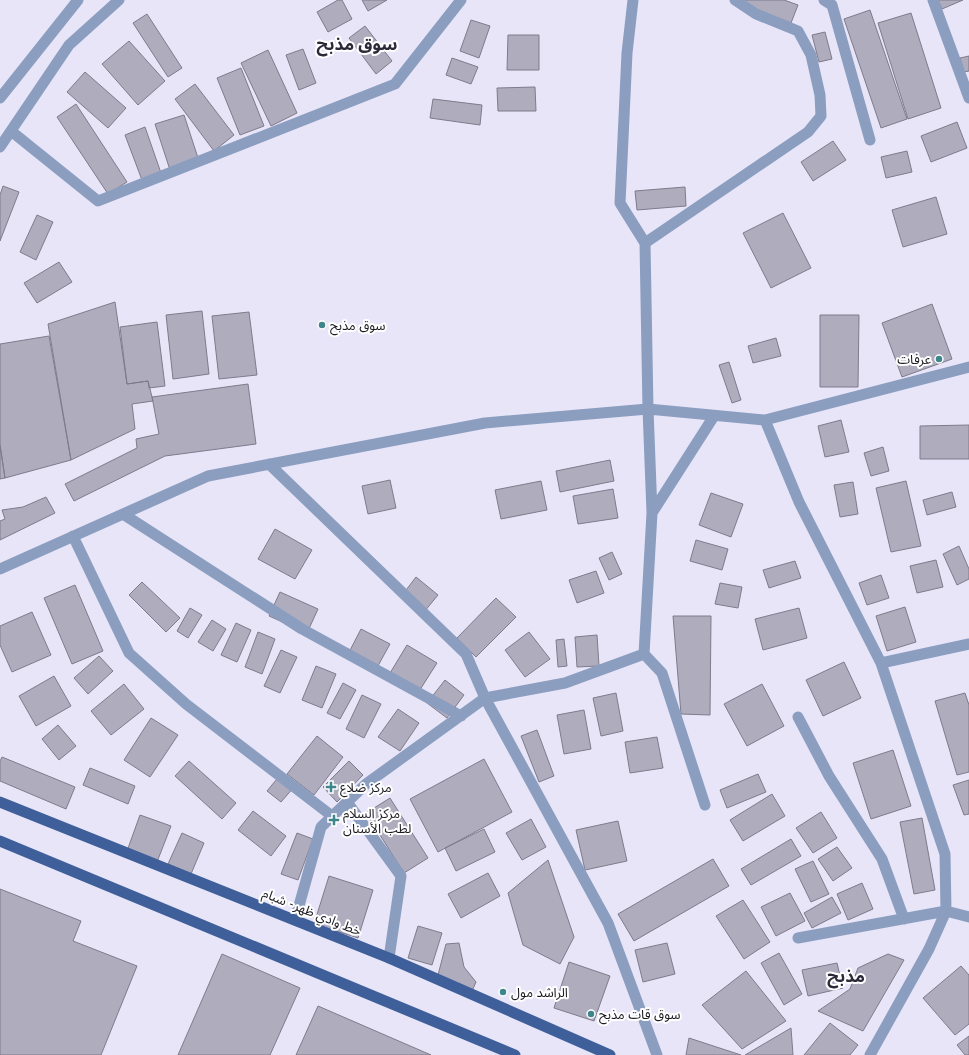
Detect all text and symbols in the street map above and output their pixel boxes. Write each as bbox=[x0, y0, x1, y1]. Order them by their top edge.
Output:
district label: سوق مذبح bbox=[316, 33, 398, 57]
place label: سوق مذبح bbox=[330, 317, 386, 336]
marker: سوق مذبح bbox=[317, 320, 327, 330]
place label: عرفات bbox=[897, 351, 931, 368]
marker: عرفات bbox=[934, 354, 944, 364]
place label: مركز ضلاع bbox=[340, 779, 392, 798]
marker: مركز ضلاع bbox=[325, 781, 337, 793]
place label: مركز السلام لطب الأسنان bbox=[343, 805, 411, 837]
marker: مركز السلام لطب الأسنان bbox=[328, 814, 340, 826]
street label: خط وادي ظهر - شبام bbox=[259, 884, 364, 942]
district label: مذبح bbox=[827, 965, 865, 989]
place label: الراشد مول bbox=[511, 984, 568, 1001]
marker: الراشد مول bbox=[498, 987, 508, 997]
place label: سوق قات مذبح bbox=[599, 1006, 681, 1025]
marker: سوق قات مذبح bbox=[586, 1009, 596, 1019]

